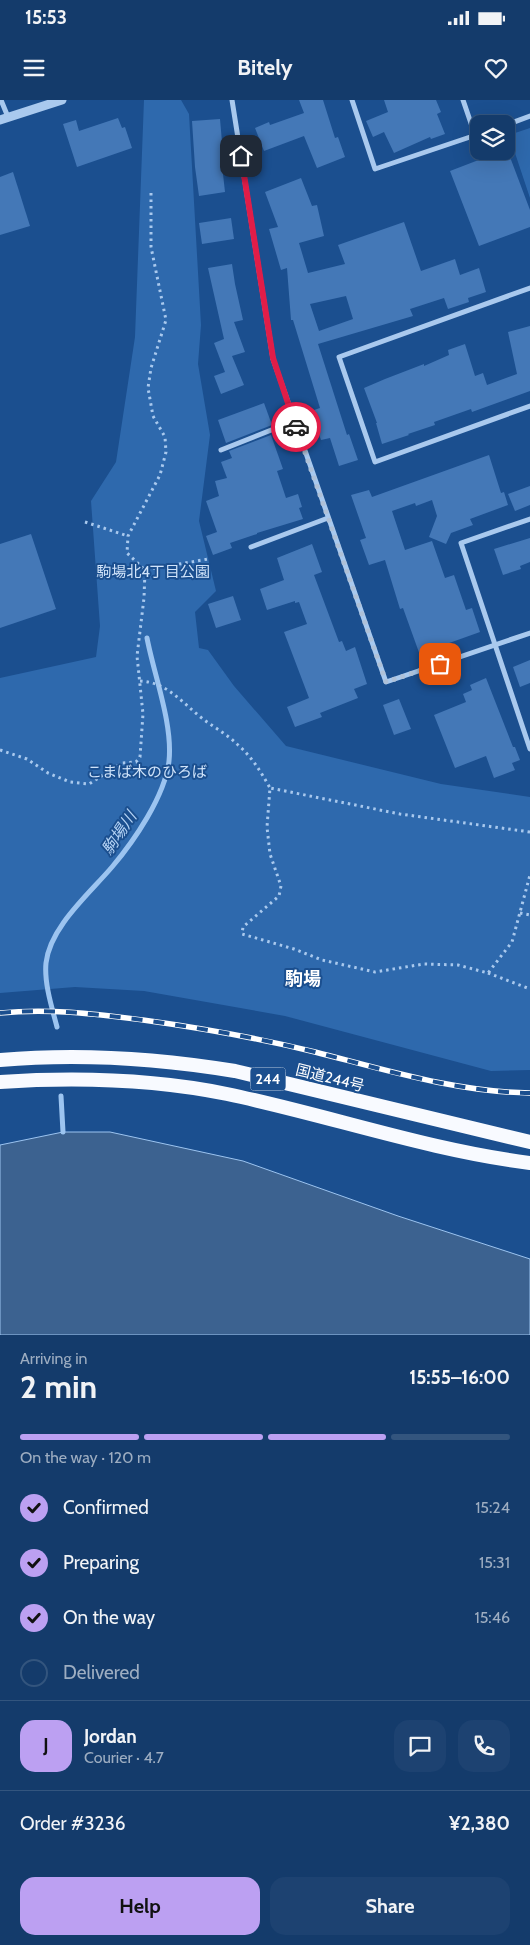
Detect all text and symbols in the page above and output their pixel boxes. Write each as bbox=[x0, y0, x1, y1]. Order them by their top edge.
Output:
text: 15:53 bbox=[25, 6, 67, 29]
icon: menu bbox=[20, 54, 48, 82]
text: Bitely bbox=[237, 54, 293, 81]
icon: heart bbox=[482, 54, 510, 82]
map controls bbox=[470, 115, 515, 160]
button: layers bbox=[470, 115, 515, 160]
pin bbox=[220, 135, 262, 177]
icon: home bbox=[227, 142, 255, 170]
courier bbox=[271, 402, 321, 452]
icon: car bbox=[282, 413, 310, 441]
park label: 駒場北4丁目公園 bbox=[96, 563, 210, 581]
pin bbox=[419, 643, 461, 685]
icon: bag bbox=[426, 650, 454, 678]
park label: こまば木のひろば bbox=[87, 763, 207, 781]
water label: 駒場川 bbox=[98, 806, 141, 858]
district label: 駒場 bbox=[285, 968, 321, 990]
street label: 国道244号 bbox=[294, 1061, 366, 1095]
road number: 244 bbox=[250, 1068, 286, 1091]
text: Arriving in bbox=[20, 1349, 87, 1368]
text: 15:55–16:00 bbox=[409, 1366, 510, 1389]
text: 2 min bbox=[20, 1367, 97, 1406]
text: On the way · 120 m bbox=[20, 1448, 151, 1467]
icon: check bbox=[20, 1494, 48, 1522]
text: Confirmed bbox=[63, 1496, 149, 1519]
text: 15:24 bbox=[475, 1498, 510, 1517]
icon: check bbox=[20, 1549, 48, 1577]
text: Preparing bbox=[63, 1551, 139, 1574]
text: 15:31 bbox=[479, 1553, 510, 1572]
icon: check bbox=[20, 1604, 48, 1632]
text: On the way bbox=[63, 1606, 155, 1629]
text: 15:46 bbox=[474, 1608, 510, 1627]
text: Delivered bbox=[63, 1661, 140, 1684]
button: chat bbox=[394, 1720, 446, 1772]
button: phone bbox=[458, 1720, 510, 1772]
text: Jordan bbox=[84, 1725, 137, 1748]
text: J bbox=[43, 1734, 49, 1757]
text: Courier · 4.7 bbox=[84, 1748, 164, 1767]
text: Order #3236 bbox=[20, 1812, 126, 1835]
text: ¥2,380 bbox=[449, 1812, 510, 1835]
button: Help bbox=[20, 1877, 260, 1935]
button: Share bbox=[270, 1877, 510, 1935]

